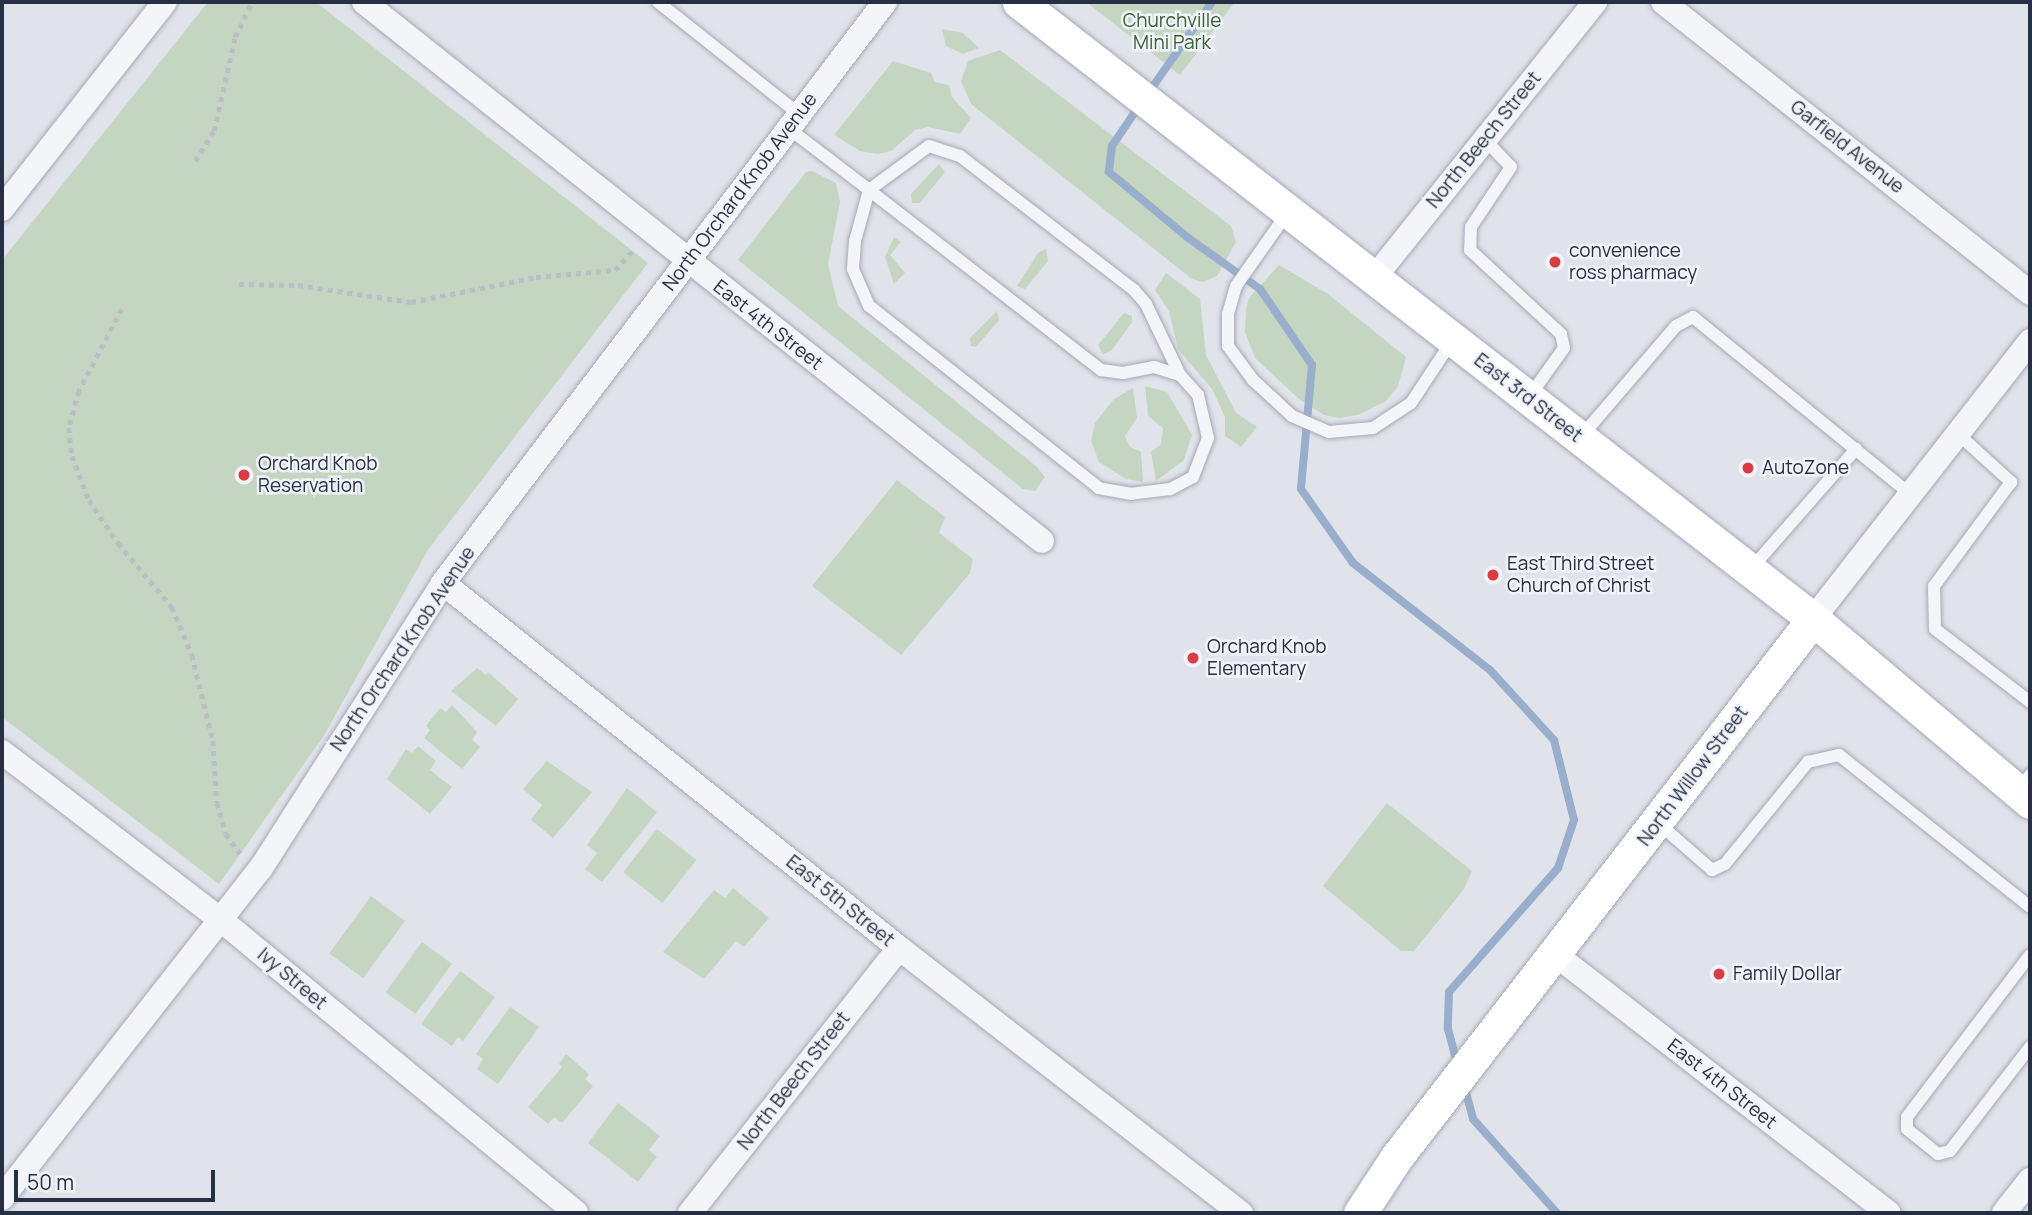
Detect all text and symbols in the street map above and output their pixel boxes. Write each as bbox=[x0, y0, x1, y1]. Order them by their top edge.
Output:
park label: Churchville Mini Park bbox=[1123, 10, 1221, 54]
street label: North Beech Street bbox=[1422, 67, 1546, 213]
street label: North Orchard Knob Avenue bbox=[658, 88, 822, 296]
street label: Garfield Avenue bbox=[1786, 96, 1908, 198]
place label: convenience ross pharmacy bbox=[1569, 240, 1697, 284]
marker: convenience ross pharmacy bbox=[1547, 254, 1563, 270]
street label: East 4th Street bbox=[709, 275, 827, 375]
street label: East 3rd Street bbox=[1469, 349, 1587, 447]
place label: Orchard Knob Reservation bbox=[258, 453, 377, 497]
place label: AutoZone bbox=[1762, 457, 1849, 479]
marker: AutoZone bbox=[1740, 460, 1756, 476]
marker: Orchard Knob Reservation bbox=[236, 467, 252, 483]
street label: North Orchard Knob Avenue bbox=[326, 542, 480, 756]
place label: East Third Street Church of Christ bbox=[1507, 553, 1654, 597]
marker: East Third Street Church of Christ bbox=[1485, 567, 1501, 583]
place label: Orchard Knob Elementary bbox=[1207, 636, 1326, 680]
marker: Orchard Knob Elementary bbox=[1185, 650, 1201, 666]
street label: North Willow Street bbox=[1633, 701, 1753, 851]
street label: East 5th Street bbox=[781, 851, 899, 951]
street label: Ivy Street bbox=[253, 943, 331, 1015]
place label: Family Dollar bbox=[1733, 963, 1842, 985]
marker: Family Dollar bbox=[1711, 966, 1727, 982]
street label: North Beech Street bbox=[733, 1007, 855, 1155]
street label: East 4th Street bbox=[1663, 1034, 1781, 1134]
scale bar bbox=[18, 1156, 219, 1200]
text: 50 m bbox=[27, 1168, 74, 1196]

